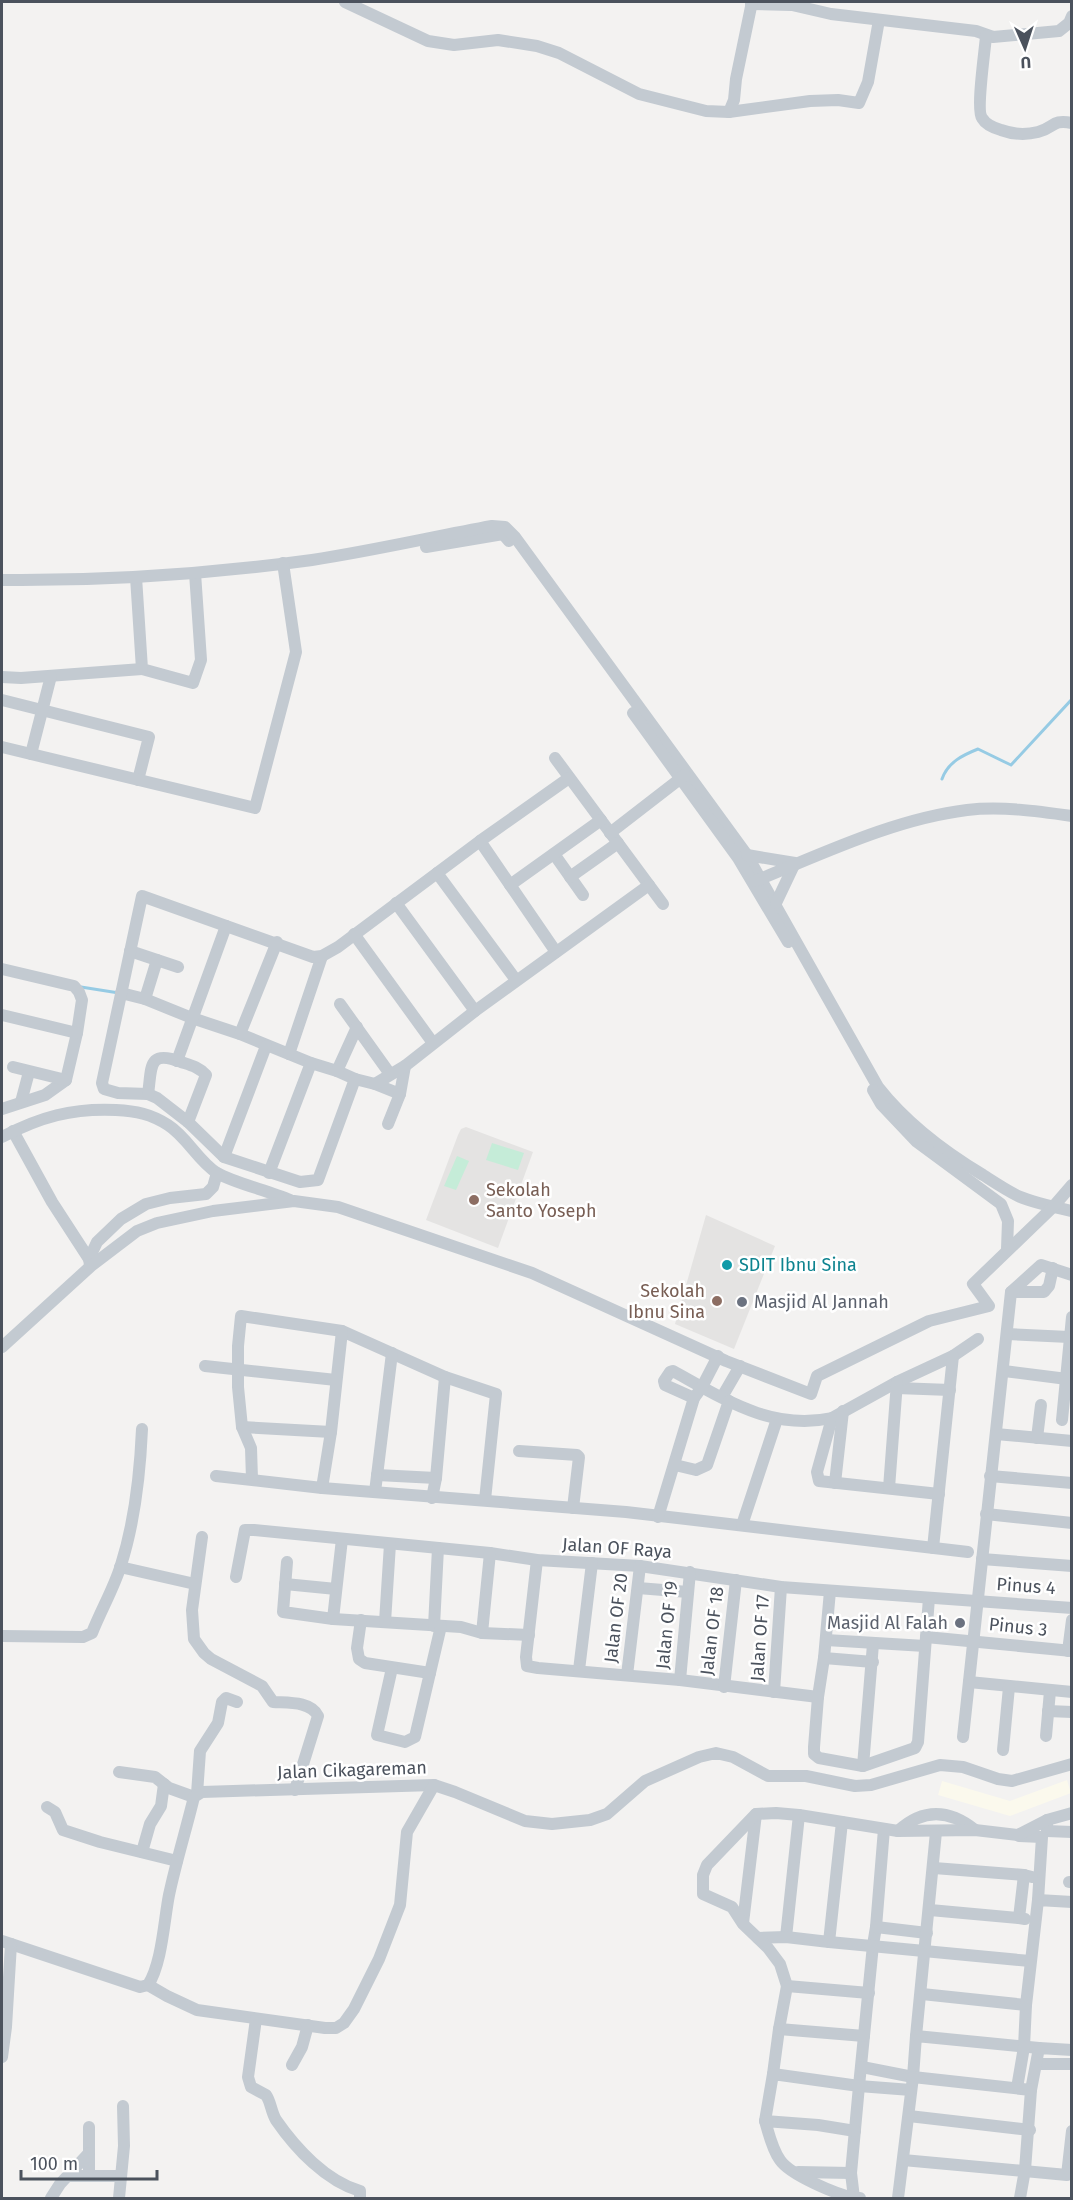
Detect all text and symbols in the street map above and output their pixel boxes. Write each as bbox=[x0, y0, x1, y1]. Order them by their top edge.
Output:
north arrow bbox=[995, 18, 1055, 78]
text: U bbox=[1020, 53, 1031, 72]
place label: Sekolah Santo Yoseph bbox=[486, 1179, 596, 1222]
marker: Sekolah Santo Yoseph bbox=[467, 1193, 481, 1207]
place label: SDIT Ibnu Sina bbox=[739, 1254, 857, 1276]
marker: SDIT Ibnu Sina bbox=[720, 1258, 734, 1272]
place label: Sekolah Ibnu Sina bbox=[628, 1280, 705, 1323]
place label: Masjid Al Jannah bbox=[754, 1291, 889, 1313]
marker: Sekolah Ibnu Sina bbox=[710, 1294, 724, 1308]
marker: Masjid Al Jannah bbox=[735, 1295, 749, 1309]
street label: Jalan OF Raya bbox=[561, 1533, 673, 1563]
street label: Jalan OF 20 bbox=[600, 1572, 632, 1664]
street label: Pinus 4 bbox=[996, 1573, 1057, 1599]
street label: Jalan OF 19 bbox=[651, 1580, 683, 1670]
street label: Jalan OF 18 bbox=[696, 1585, 728, 1677]
street label: Jalan OF 17 bbox=[746, 1594, 774, 1682]
place label: Masjid Al Falah bbox=[827, 1612, 948, 1634]
street label: Pinus 3 bbox=[988, 1613, 1048, 1641]
marker: Masjid Al Falah bbox=[953, 1616, 967, 1630]
street label: Jalan Cikagareman bbox=[277, 1756, 427, 1784]
scale bar bbox=[21, 2143, 158, 2181]
text: 100 m bbox=[30, 2153, 78, 2175]

